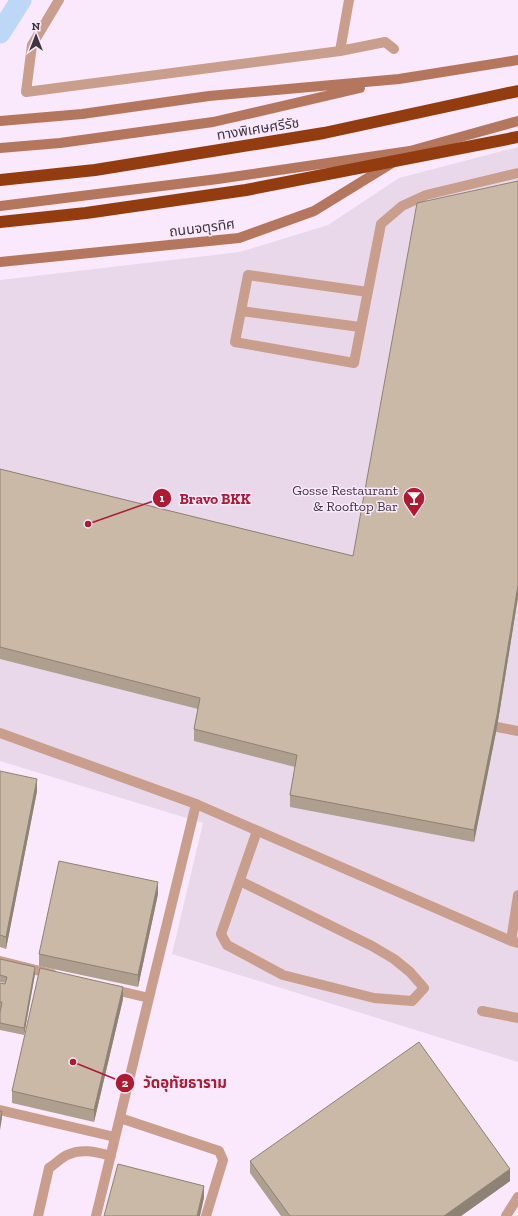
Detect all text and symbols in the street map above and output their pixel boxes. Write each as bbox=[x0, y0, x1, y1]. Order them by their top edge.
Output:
north arrow bbox=[16, 16, 56, 56]
text: N bbox=[32, 20, 41, 33]
street label: ทางพิเศษศรีรัช bbox=[216, 114, 300, 144]
street label: ถนนจตุรทิศ bbox=[168, 216, 236, 240]
place label: Gosse Restaurant & Rooftop Bar bbox=[292, 482, 399, 515]
callout: Bravo BKK bbox=[152, 485, 259, 512]
bar icon: Gosse Restaurant & Rooftop Bar bbox=[401, 485, 427, 518]
text: Bravo BKK bbox=[179, 490, 251, 508]
text: 1 bbox=[160, 491, 165, 505]
callout: วัดอุทัยธาราม bbox=[115, 1069, 235, 1096]
text: วัดอุทัยธาราม bbox=[143, 1074, 227, 1092]
text: 2 bbox=[122, 1076, 129, 1090]

